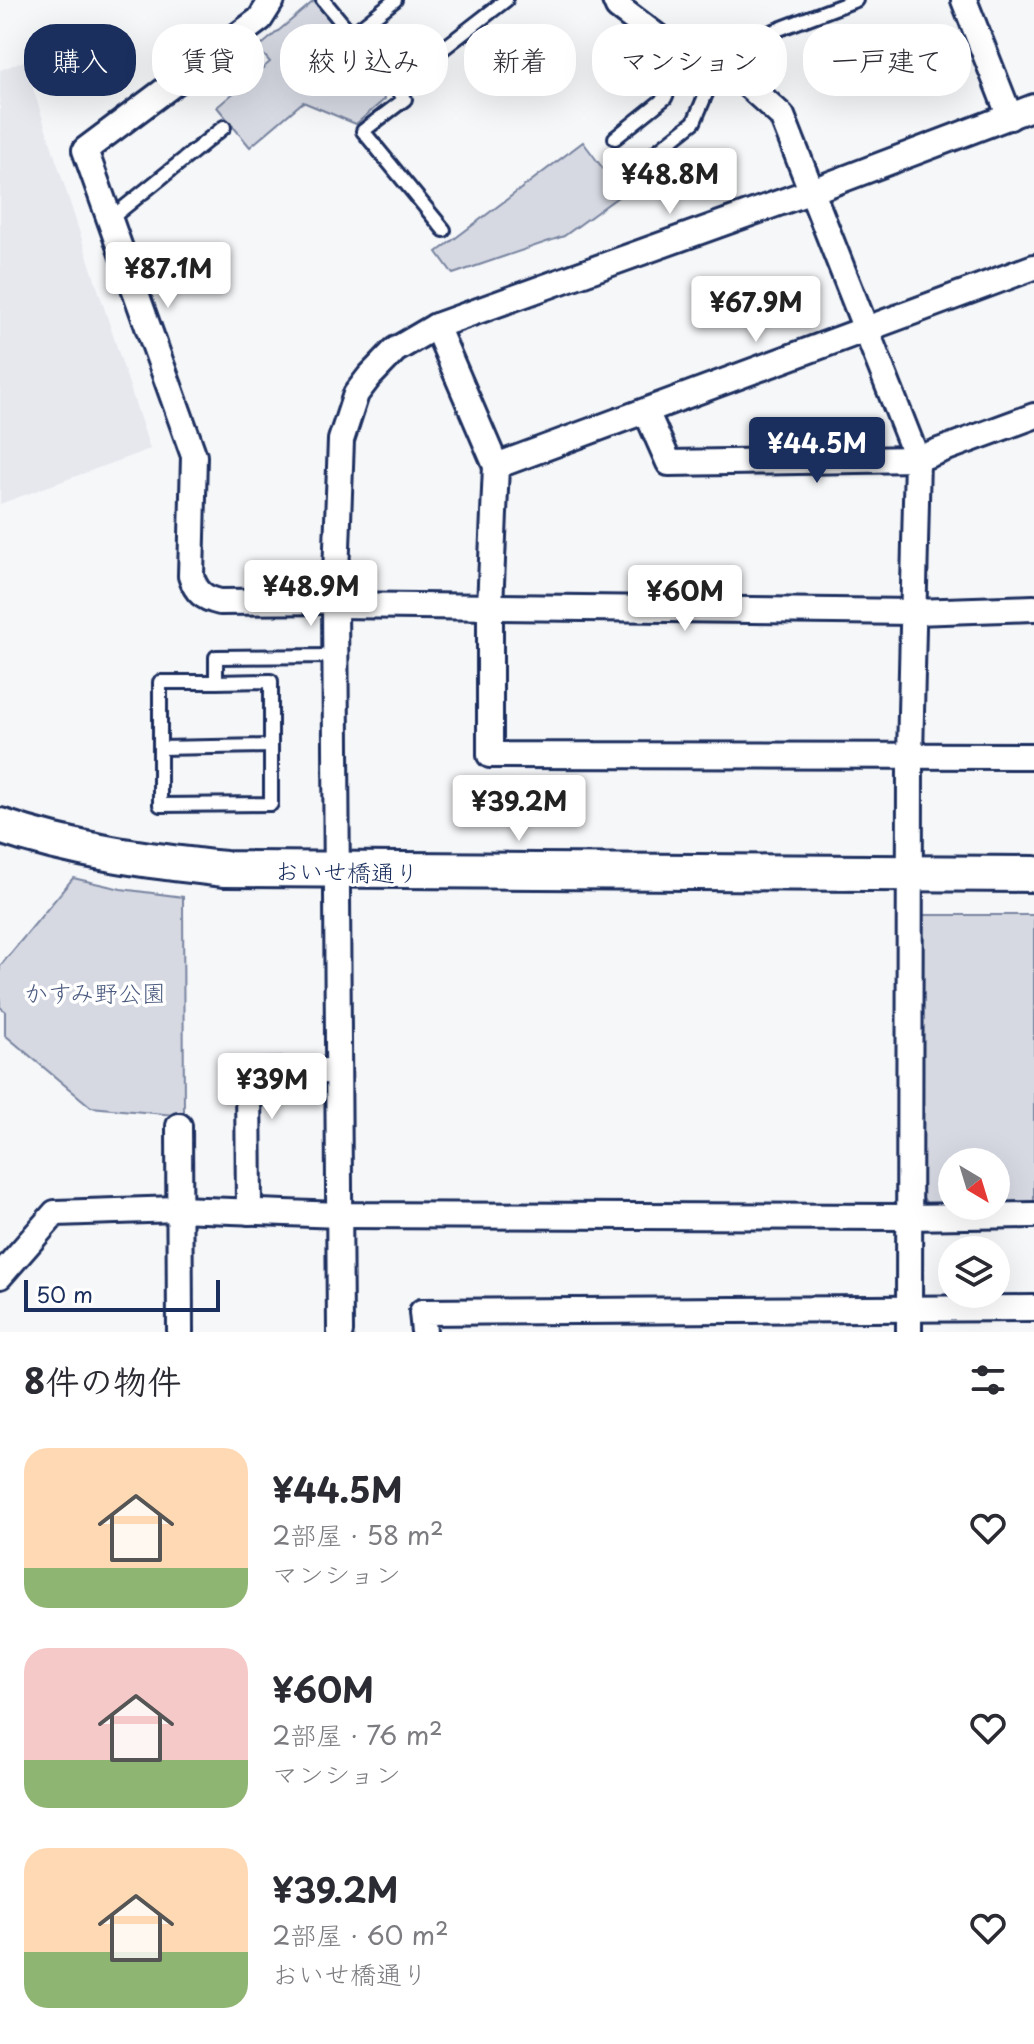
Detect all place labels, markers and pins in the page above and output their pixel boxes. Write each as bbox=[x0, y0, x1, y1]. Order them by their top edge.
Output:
pin: ¥48.8M bbox=[605, 148, 735, 216]
pin: ¥87.1M bbox=[103, 242, 233, 310]
pin: ¥67.9M bbox=[691, 276, 821, 344]
pin: ¥44.5M bbox=[752, 417, 882, 485]
pin: ¥48.9M bbox=[246, 560, 376, 628]
pin: ¥60M bbox=[638, 565, 732, 633]
pin: ¥39.2M bbox=[454, 775, 584, 843]
pin: ¥39M bbox=[225, 1053, 319, 1121]

